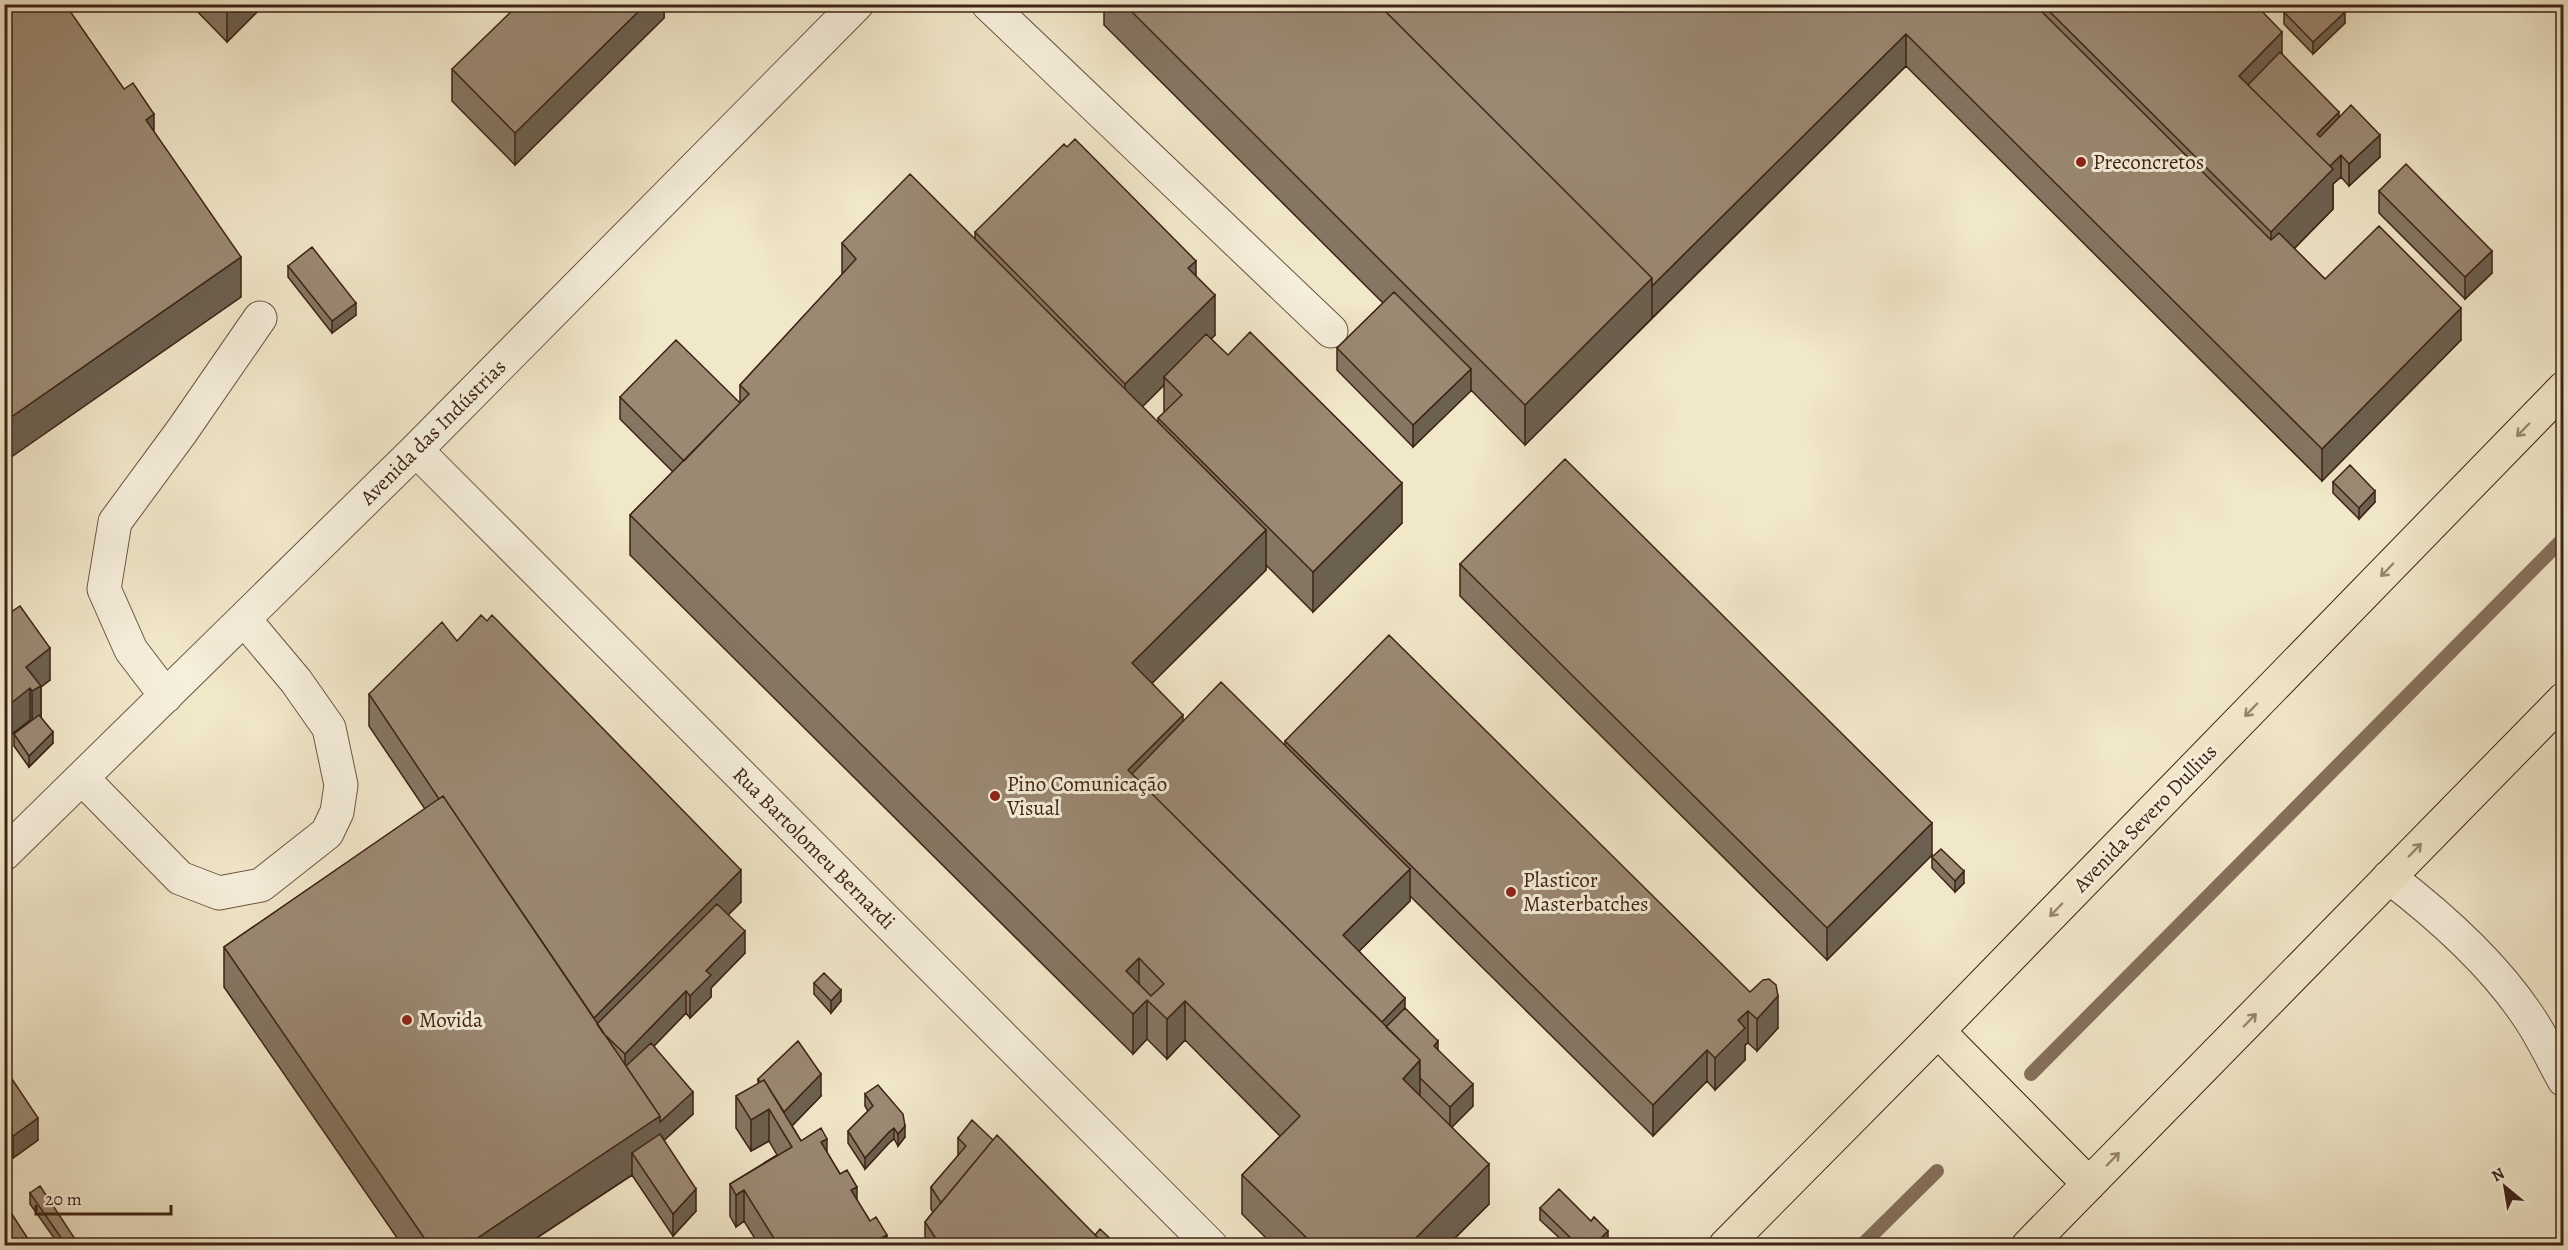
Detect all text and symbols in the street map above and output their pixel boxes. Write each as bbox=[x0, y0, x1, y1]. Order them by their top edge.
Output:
place label: Preconcretos bbox=[2093, 148, 2204, 176]
marker: Preconcretos bbox=[2074, 155, 2088, 169]
street label: Avenida das Indústrias bbox=[353, 353, 512, 512]
one-way arrow bbox=[2515, 423, 2530, 438]
one-way arrow bbox=[2380, 562, 2394, 577]
one-way arrow bbox=[2243, 702, 2258, 717]
street label: Avenida Severo Dullius bbox=[2066, 738, 2223, 899]
street label: Rua Bartolomeu Bernardi bbox=[727, 761, 901, 935]
place label: Pino Comunicação Visual bbox=[1006, 770, 1167, 822]
marker: Pino Comunicação Visual bbox=[988, 789, 1002, 803]
one-way arrow bbox=[2408, 843, 2423, 858]
place label: Plasticor Masterbatches bbox=[1523, 866, 1649, 918]
marker: Plasticor Masterbatches bbox=[1504, 885, 1518, 899]
one-way arrow bbox=[2049, 902, 2064, 917]
place label: Movida bbox=[419, 1006, 483, 1034]
one-way arrow bbox=[2242, 1012, 2257, 1027]
marker: Movida bbox=[400, 1013, 414, 1027]
one-way arrow bbox=[2106, 1152, 2121, 1167]
north arrow bbox=[2475, 1157, 2535, 1217]
text: N bbox=[2487, 1162, 2509, 1187]
scale bar bbox=[36, 1178, 171, 1216]
text: 20 m bbox=[45, 1187, 82, 1211]

